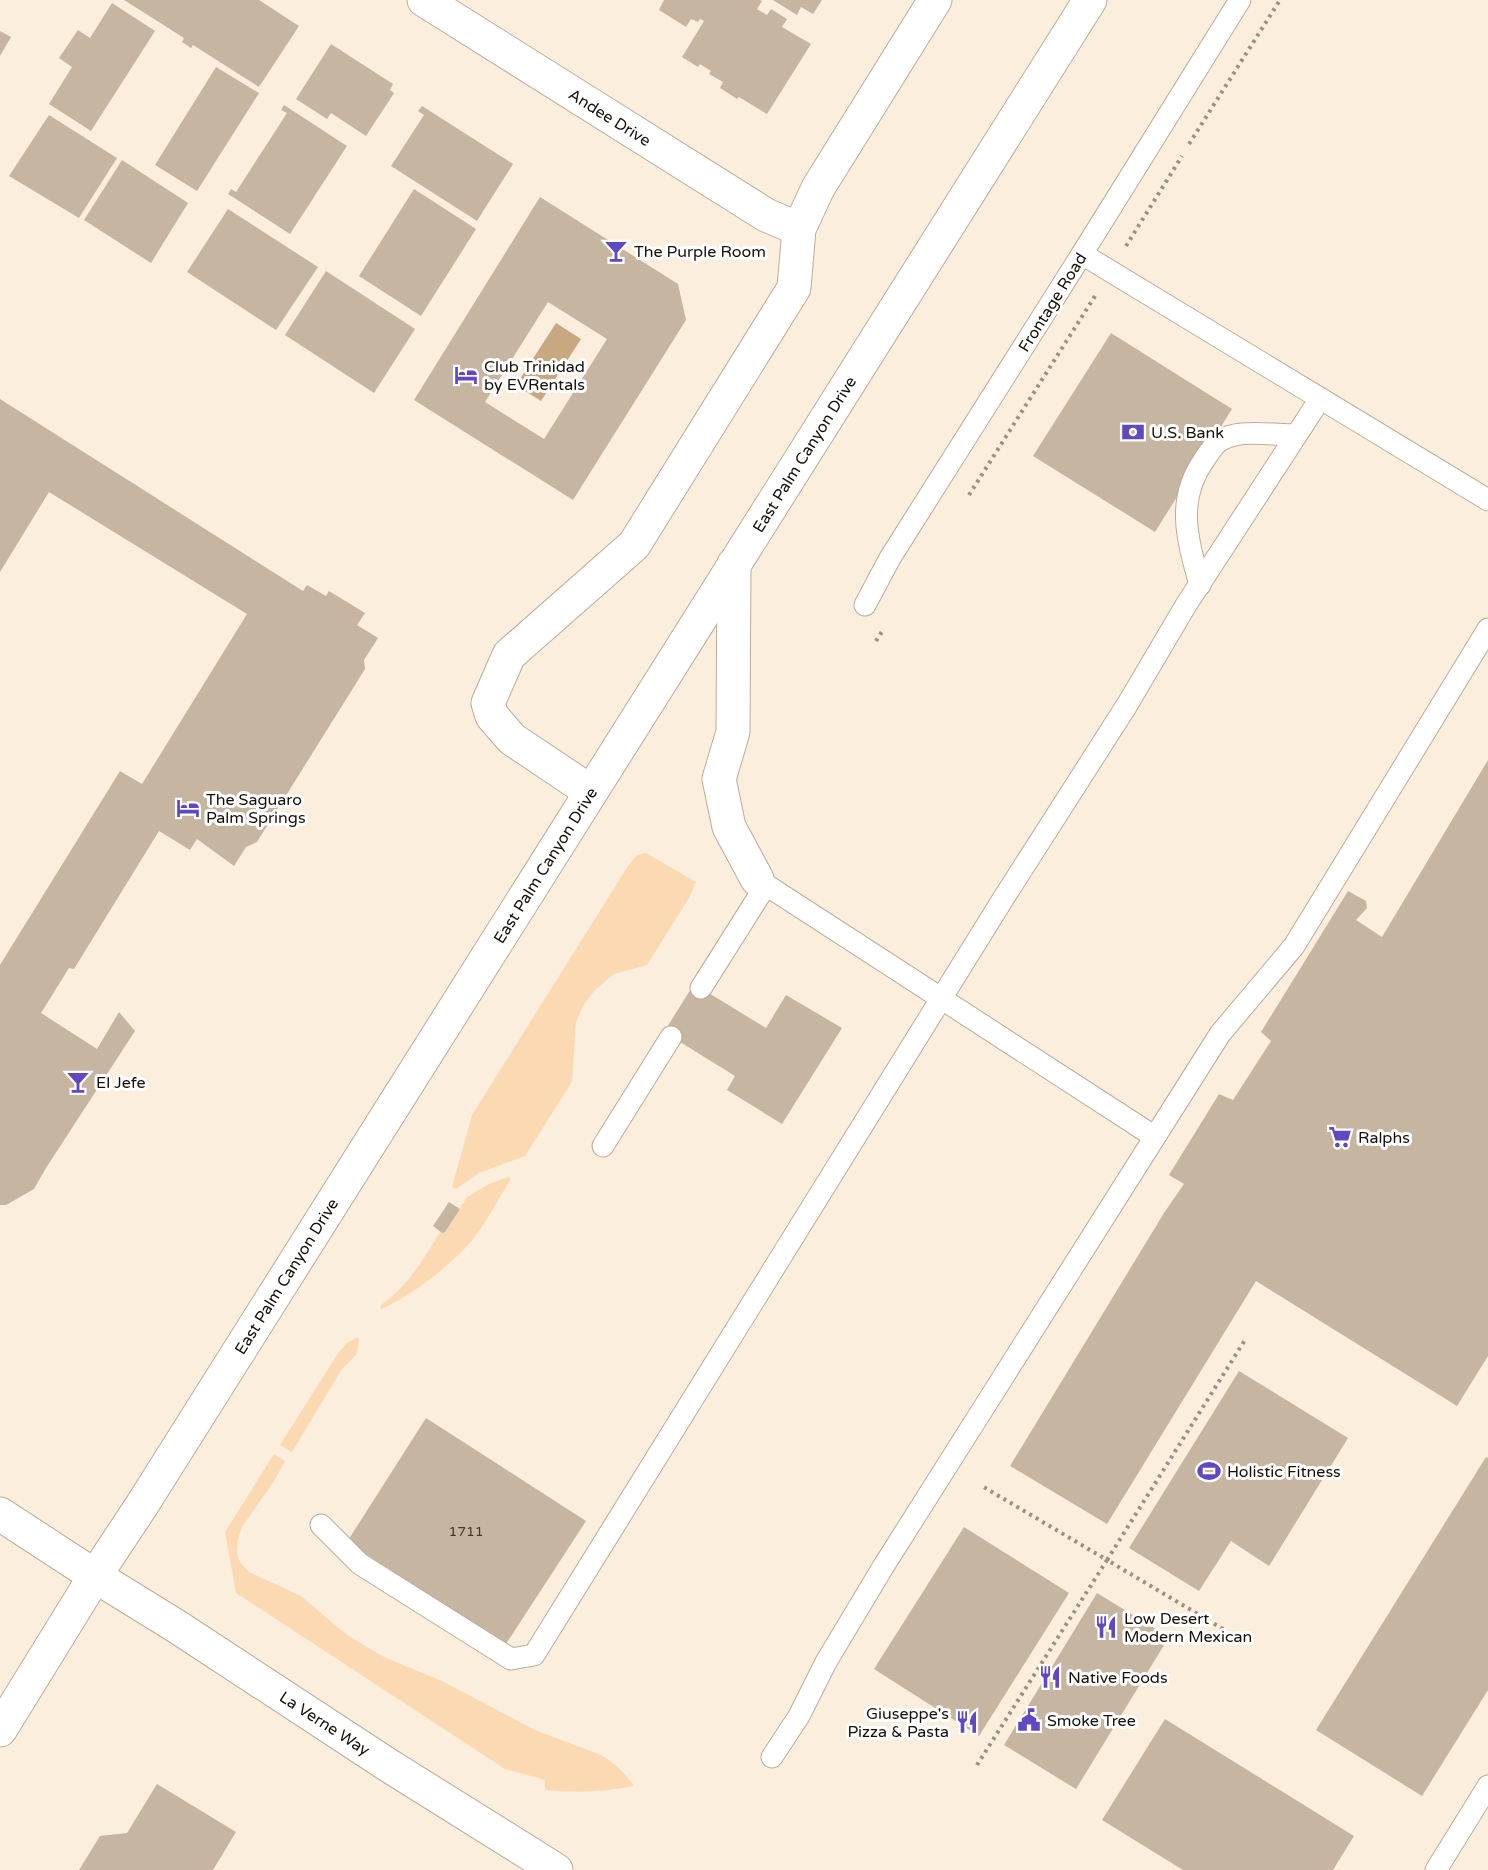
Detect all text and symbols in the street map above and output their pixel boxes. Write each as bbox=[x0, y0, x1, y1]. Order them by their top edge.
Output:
street label: Andee Drive bbox=[565, 85, 654, 151]
bar icon: The Purple Room bbox=[603, 238, 629, 264]
place label: The Purple Room bbox=[634, 242, 766, 262]
street label: Frontage Road bbox=[1014, 249, 1091, 356]
place label: Club Trinidad by EVRentals bbox=[484, 357, 585, 395]
hotel icon: Club Trinidad by EVRentals bbox=[453, 362, 479, 388]
street label: East Palm Canyon Drive bbox=[749, 373, 861, 536]
bank icon: U.S. Bank bbox=[1120, 419, 1146, 445]
place label: U.S. Bank bbox=[1151, 423, 1224, 443]
street label: East Palm Canyon Drive bbox=[490, 784, 602, 947]
place label: The Saguaro Palm Springs bbox=[206, 790, 306, 828]
hotel icon: The Saguaro Palm Springs bbox=[175, 795, 201, 821]
bar icon: El Jefe bbox=[65, 1069, 91, 1095]
place label: El Jefe bbox=[96, 1073, 146, 1093]
supermarket icon: Ralphs bbox=[1327, 1124, 1353, 1150]
place label: Ralphs bbox=[1358, 1128, 1410, 1148]
street label: East Palm Canyon Drive bbox=[231, 1195, 343, 1358]
sports icon: Holistic Fitness bbox=[1196, 1458, 1222, 1484]
place label: Holistic Fitness bbox=[1227, 1462, 1341, 1482]
house number: 1711 bbox=[448, 1523, 484, 1540]
place label: Low Desert Modern Mexican bbox=[1124, 1609, 1252, 1647]
restaurant icon: Low Desert Modern Mexican bbox=[1093, 1614, 1119, 1640]
restaurant icon: Native Foods bbox=[1037, 1664, 1063, 1690]
place label: Native Foods bbox=[1068, 1668, 1168, 1688]
street label: La Verne Way bbox=[276, 1687, 374, 1761]
place label: Giuseppe's Pizza & Pasta bbox=[847, 1704, 949, 1742]
public building icon: Smoke Tree bbox=[1016, 1707, 1042, 1733]
restaurant icon: Giuseppe's Pizza & Pasta bbox=[954, 1709, 980, 1735]
place label: Smoke Tree bbox=[1047, 1711, 1136, 1731]

